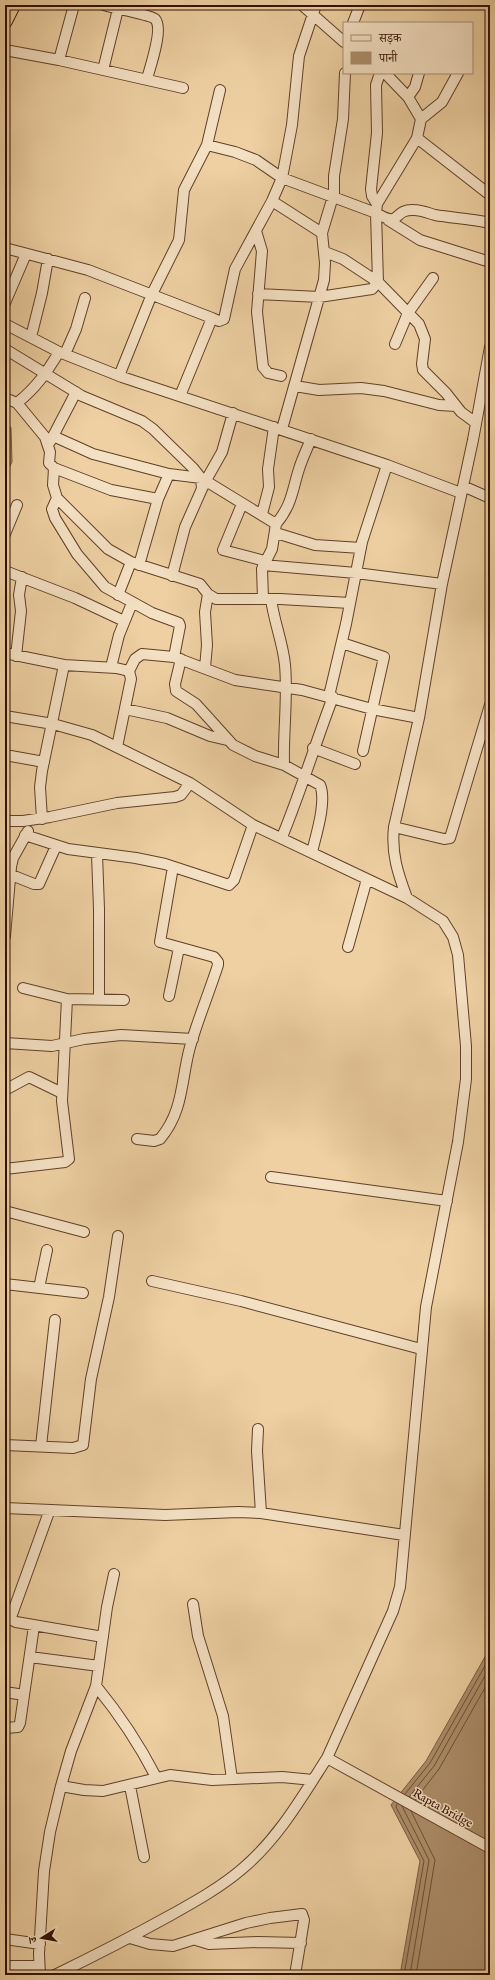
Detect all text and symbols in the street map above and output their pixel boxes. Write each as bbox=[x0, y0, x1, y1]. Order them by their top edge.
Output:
legend bbox=[343, 22, 473, 74]
text: सड़क bbox=[378, 31, 403, 46]
text: पानी bbox=[378, 50, 398, 66]
street label: Rapta Bridge bbox=[410, 1786, 476, 1832]
north arrow bbox=[22, 1918, 62, 1958]
text: उ bbox=[25, 1934, 41, 1945]

